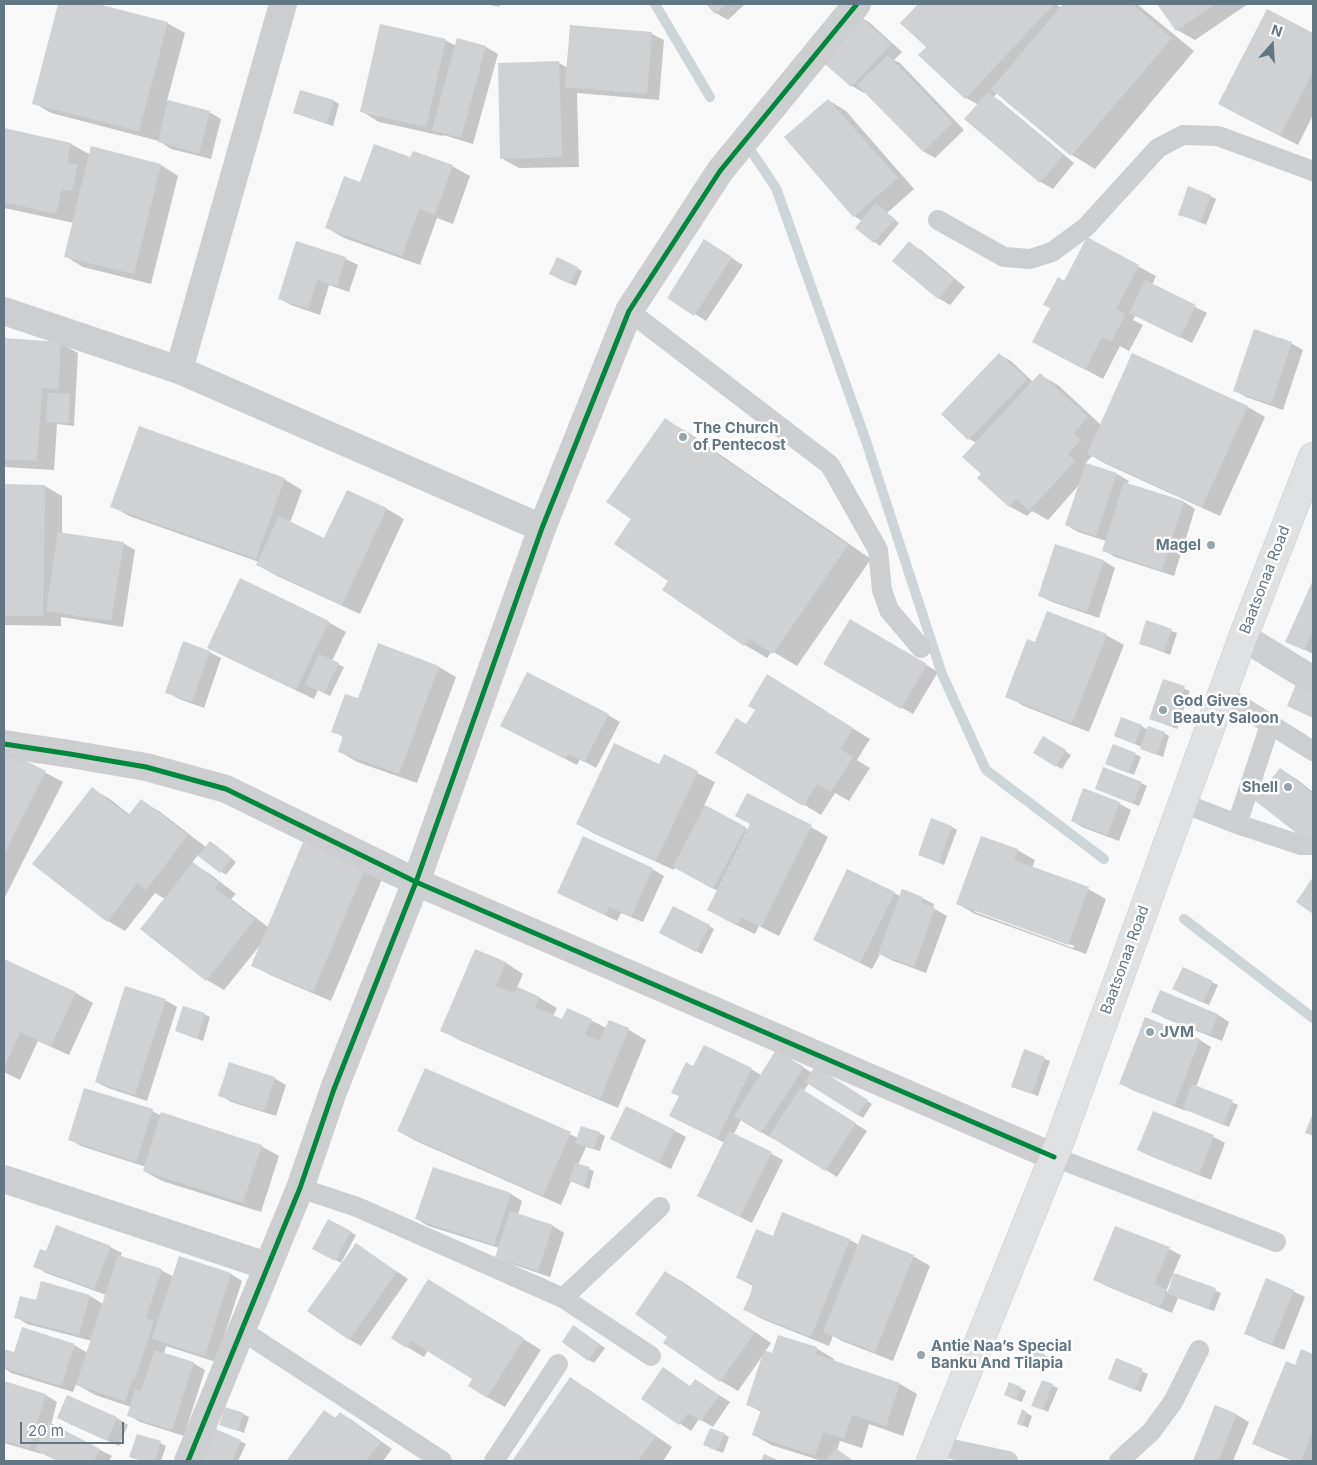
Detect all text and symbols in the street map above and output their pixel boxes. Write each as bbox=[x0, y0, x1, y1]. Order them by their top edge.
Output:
north arrow bbox=[1247, 20, 1297, 70]
text: N bbox=[1269, 21, 1285, 40]
place label: The Church of Pentecost bbox=[693, 419, 786, 454]
marker: The Church of Pentecost bbox=[677, 431, 689, 443]
street label: Baatsonaa Road bbox=[1236, 523, 1294, 637]
place label: Magel bbox=[1156, 536, 1201, 554]
marker: Magel bbox=[1205, 539, 1217, 551]
place label: God Gives Beauty Saloon bbox=[1173, 692, 1279, 727]
marker: God Gives Beauty Saloon bbox=[1157, 704, 1169, 716]
place label: Shell bbox=[1242, 778, 1278, 796]
marker: Shell bbox=[1282, 781, 1294, 793]
street label: Baatsonaa Road bbox=[1097, 903, 1153, 1017]
place label: JVM bbox=[1160, 1023, 1194, 1041]
marker: JVM bbox=[1144, 1026, 1156, 1038]
place label: Antie Naa’s Special Banku And Tilapia bbox=[931, 1337, 1072, 1372]
marker: Antie Naa’s Special Banku And Tilapia bbox=[915, 1349, 927, 1361]
scale bar bbox=[22, 1412, 126, 1444]
text: 20 m bbox=[28, 1421, 64, 1440]

